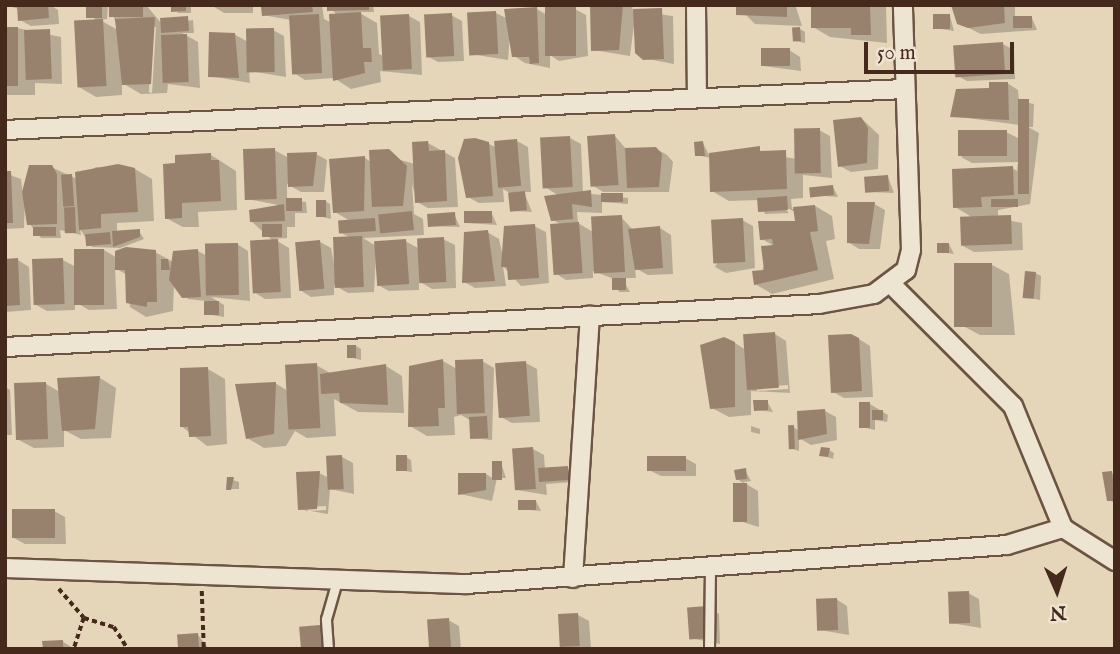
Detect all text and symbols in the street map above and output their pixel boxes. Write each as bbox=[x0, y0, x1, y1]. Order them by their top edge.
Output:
scale bar bbox=[868, 28, 1018, 72]
text: 50 m bbox=[877, 40, 916, 67]
north arrow bbox=[1022, 556, 1092, 626]
text: N bbox=[1049, 600, 1067, 624]

